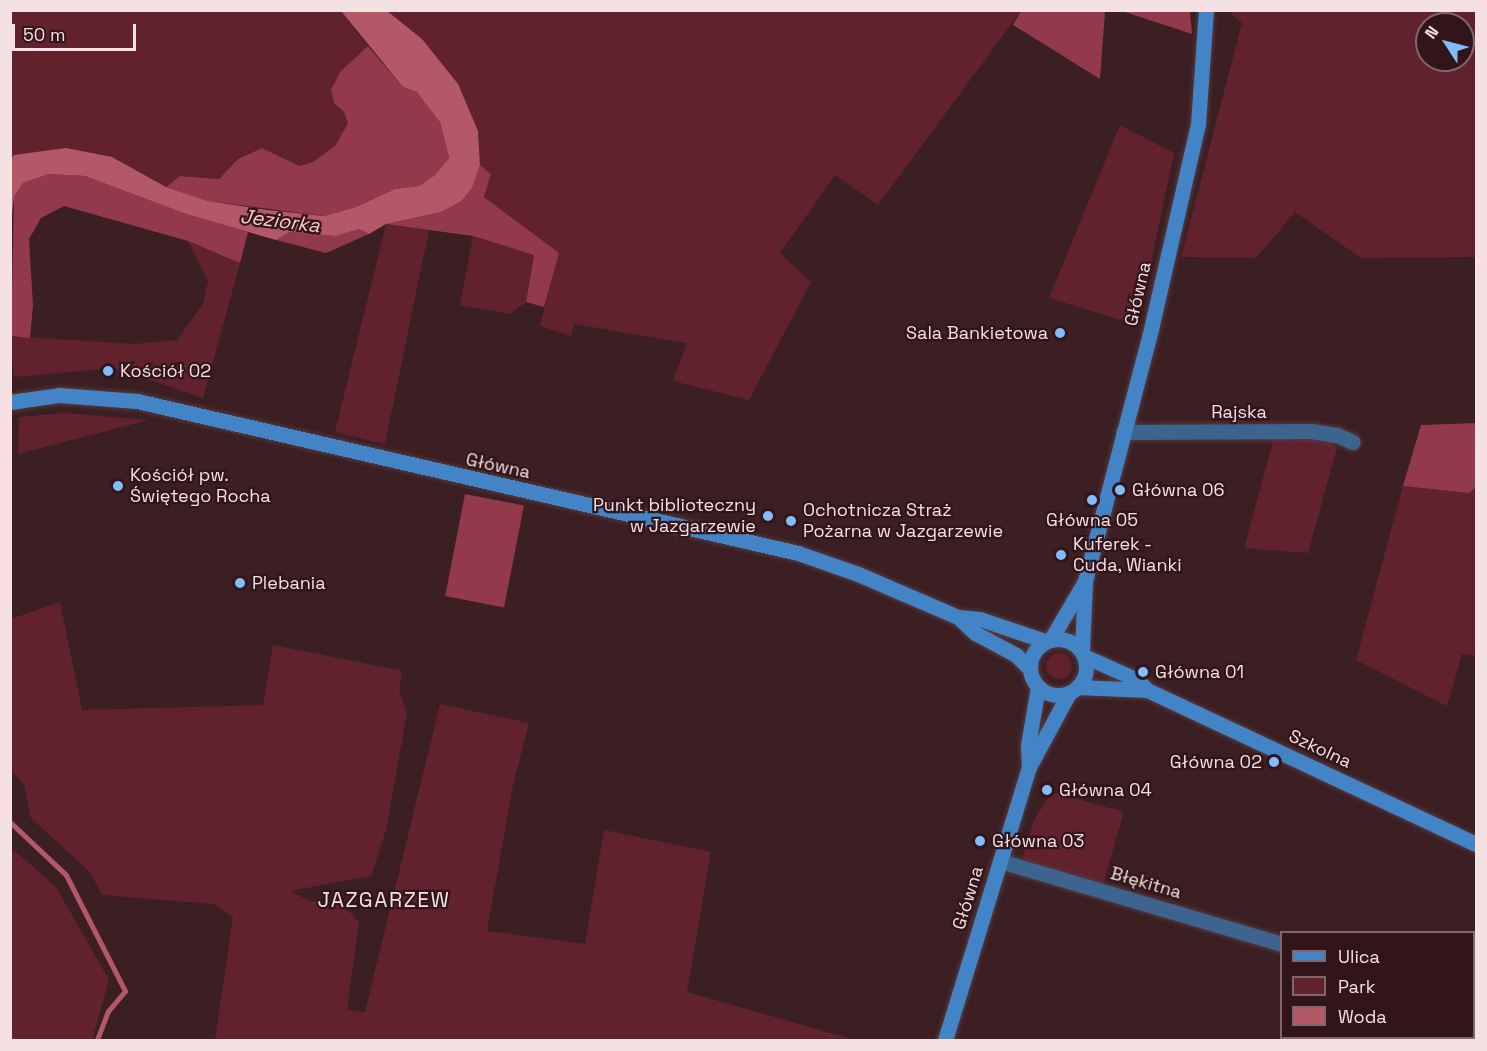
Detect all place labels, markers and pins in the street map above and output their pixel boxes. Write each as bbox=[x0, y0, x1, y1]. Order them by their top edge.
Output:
place label: Sala Bankietowa bbox=[906, 322, 1048, 344]
marker: Sala Bankietowa bbox=[1053, 326, 1067, 340]
place label: Kościół 02 bbox=[120, 360, 211, 382]
marker: Kościół 02 bbox=[101, 364, 115, 378]
place label: Kościół pw. Świętego Rocha bbox=[130, 465, 271, 508]
marker: Kościół pw. Świętego Rocha bbox=[111, 479, 125, 493]
place label: Główna 06 bbox=[1132, 479, 1224, 501]
marker: Główna 06 bbox=[1113, 483, 1127, 497]
marker: Główna 05 bbox=[1085, 493, 1099, 507]
place label: Punkt biblioteczny w Jazgarzewie bbox=[593, 495, 756, 538]
place label: Ochotnicza Straż Pożarna w Jazgarzewie bbox=[803, 500, 1003, 542]
marker: Punkt biblioteczny w Jazgarzewie bbox=[761, 509, 775, 523]
place label: Główna 05 bbox=[1046, 509, 1138, 531]
marker: Ochotnicza Straż Pożarna w Jazgarzewie bbox=[784, 514, 798, 528]
place label: Kuferek - Cuda, Wianki bbox=[1073, 534, 1182, 576]
marker: Kuferek - Cuda, Wianki bbox=[1054, 548, 1068, 562]
place label: Plebania bbox=[252, 572, 326, 594]
marker: Plebania bbox=[233, 576, 247, 590]
place label: Główna 01 bbox=[1155, 661, 1244, 683]
marker: Główna 01 bbox=[1136, 665, 1150, 679]
place label: Główna 02 bbox=[1170, 751, 1262, 773]
marker: Główna 02 bbox=[1267, 755, 1281, 769]
place label: Główna 04 bbox=[1059, 779, 1152, 801]
marker: Główna 04 bbox=[1040, 783, 1054, 797]
place label: Główna 03 bbox=[992, 830, 1084, 852]
marker: Główna 03 bbox=[973, 834, 987, 848]

